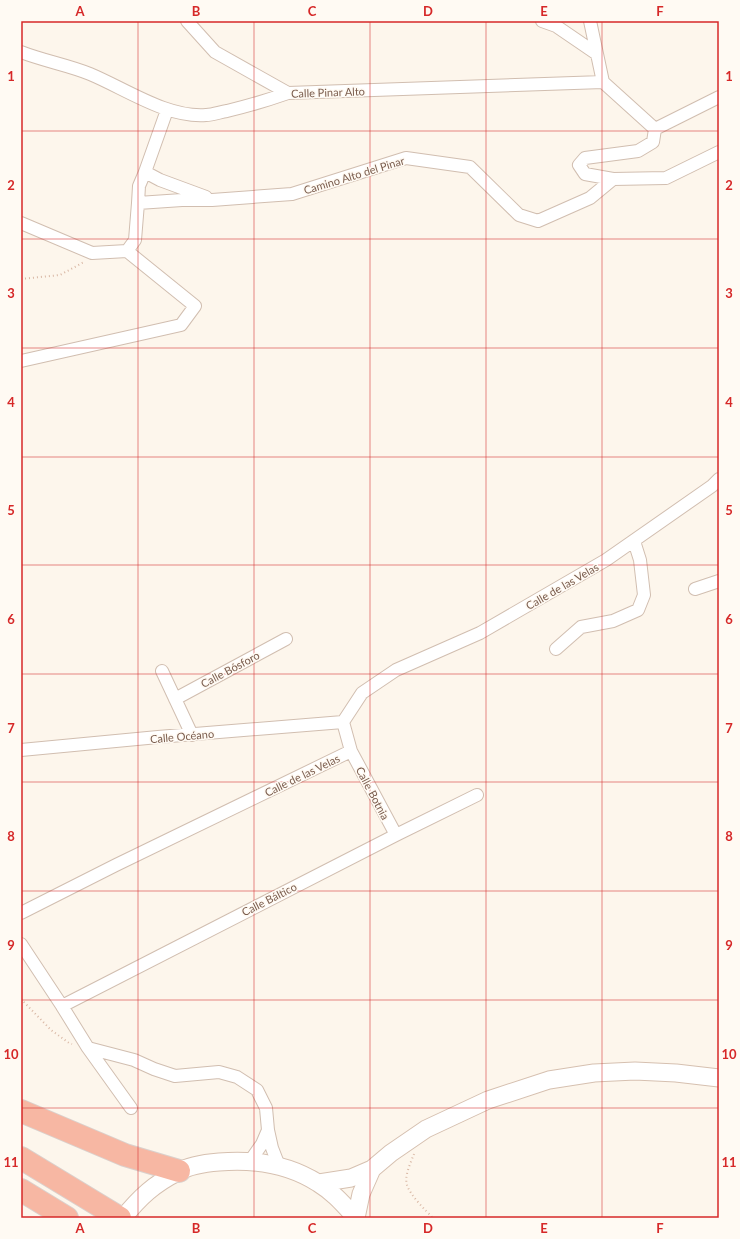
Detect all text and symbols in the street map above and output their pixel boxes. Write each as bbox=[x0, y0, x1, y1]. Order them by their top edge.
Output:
text: A bbox=[74, 3, 85, 19]
text: B bbox=[192, 3, 201, 19]
text: C bbox=[308, 3, 317, 19]
text: D bbox=[423, 3, 433, 19]
text: E bbox=[540, 3, 548, 19]
text: F bbox=[656, 3, 664, 19]
text: 1 bbox=[7, 68, 15, 84]
text: 1 bbox=[725, 68, 733, 84]
street label: Calle Pinar Alto bbox=[291, 84, 365, 100]
street label: Camino Alto del Pinar bbox=[302, 154, 406, 196]
text: 2 bbox=[7, 177, 15, 193]
text: 2 bbox=[725, 177, 733, 193]
text: 3 bbox=[7, 285, 15, 301]
text: 3 bbox=[725, 285, 733, 301]
text: 4 bbox=[7, 394, 15, 410]
text: 4 bbox=[725, 394, 733, 410]
text: 5 bbox=[7, 502, 15, 518]
text: 5 bbox=[725, 502, 733, 518]
street label: Calle de las Velas bbox=[523, 560, 601, 612]
text: 6 bbox=[7, 611, 15, 627]
text: 6 bbox=[725, 611, 733, 627]
street label: Calle Bósforo bbox=[198, 648, 262, 690]
text: 7 bbox=[7, 720, 15, 736]
text: 7 bbox=[725, 720, 733, 736]
street label: Calle Océano bbox=[149, 727, 215, 745]
street label: Calle de las Velas bbox=[262, 751, 342, 799]
street label: Calle Botnia bbox=[354, 764, 392, 822]
text: 8 bbox=[7, 828, 15, 844]
text: 8 bbox=[725, 828, 733, 844]
street label: Calle Báltico bbox=[239, 880, 299, 918]
text: 9 bbox=[7, 937, 15, 953]
text: 9 bbox=[725, 937, 733, 953]
text: 10 bbox=[3, 1046, 19, 1062]
text: 10 bbox=[721, 1046, 737, 1062]
text: 11 bbox=[3, 1154, 19, 1170]
text: 11 bbox=[721, 1154, 737, 1170]
text: A bbox=[74, 1220, 85, 1236]
text: B bbox=[192, 1220, 201, 1236]
text: C bbox=[308, 1220, 317, 1236]
text: D bbox=[423, 1220, 433, 1236]
text: E bbox=[540, 1220, 548, 1236]
text: F bbox=[656, 1220, 664, 1236]

